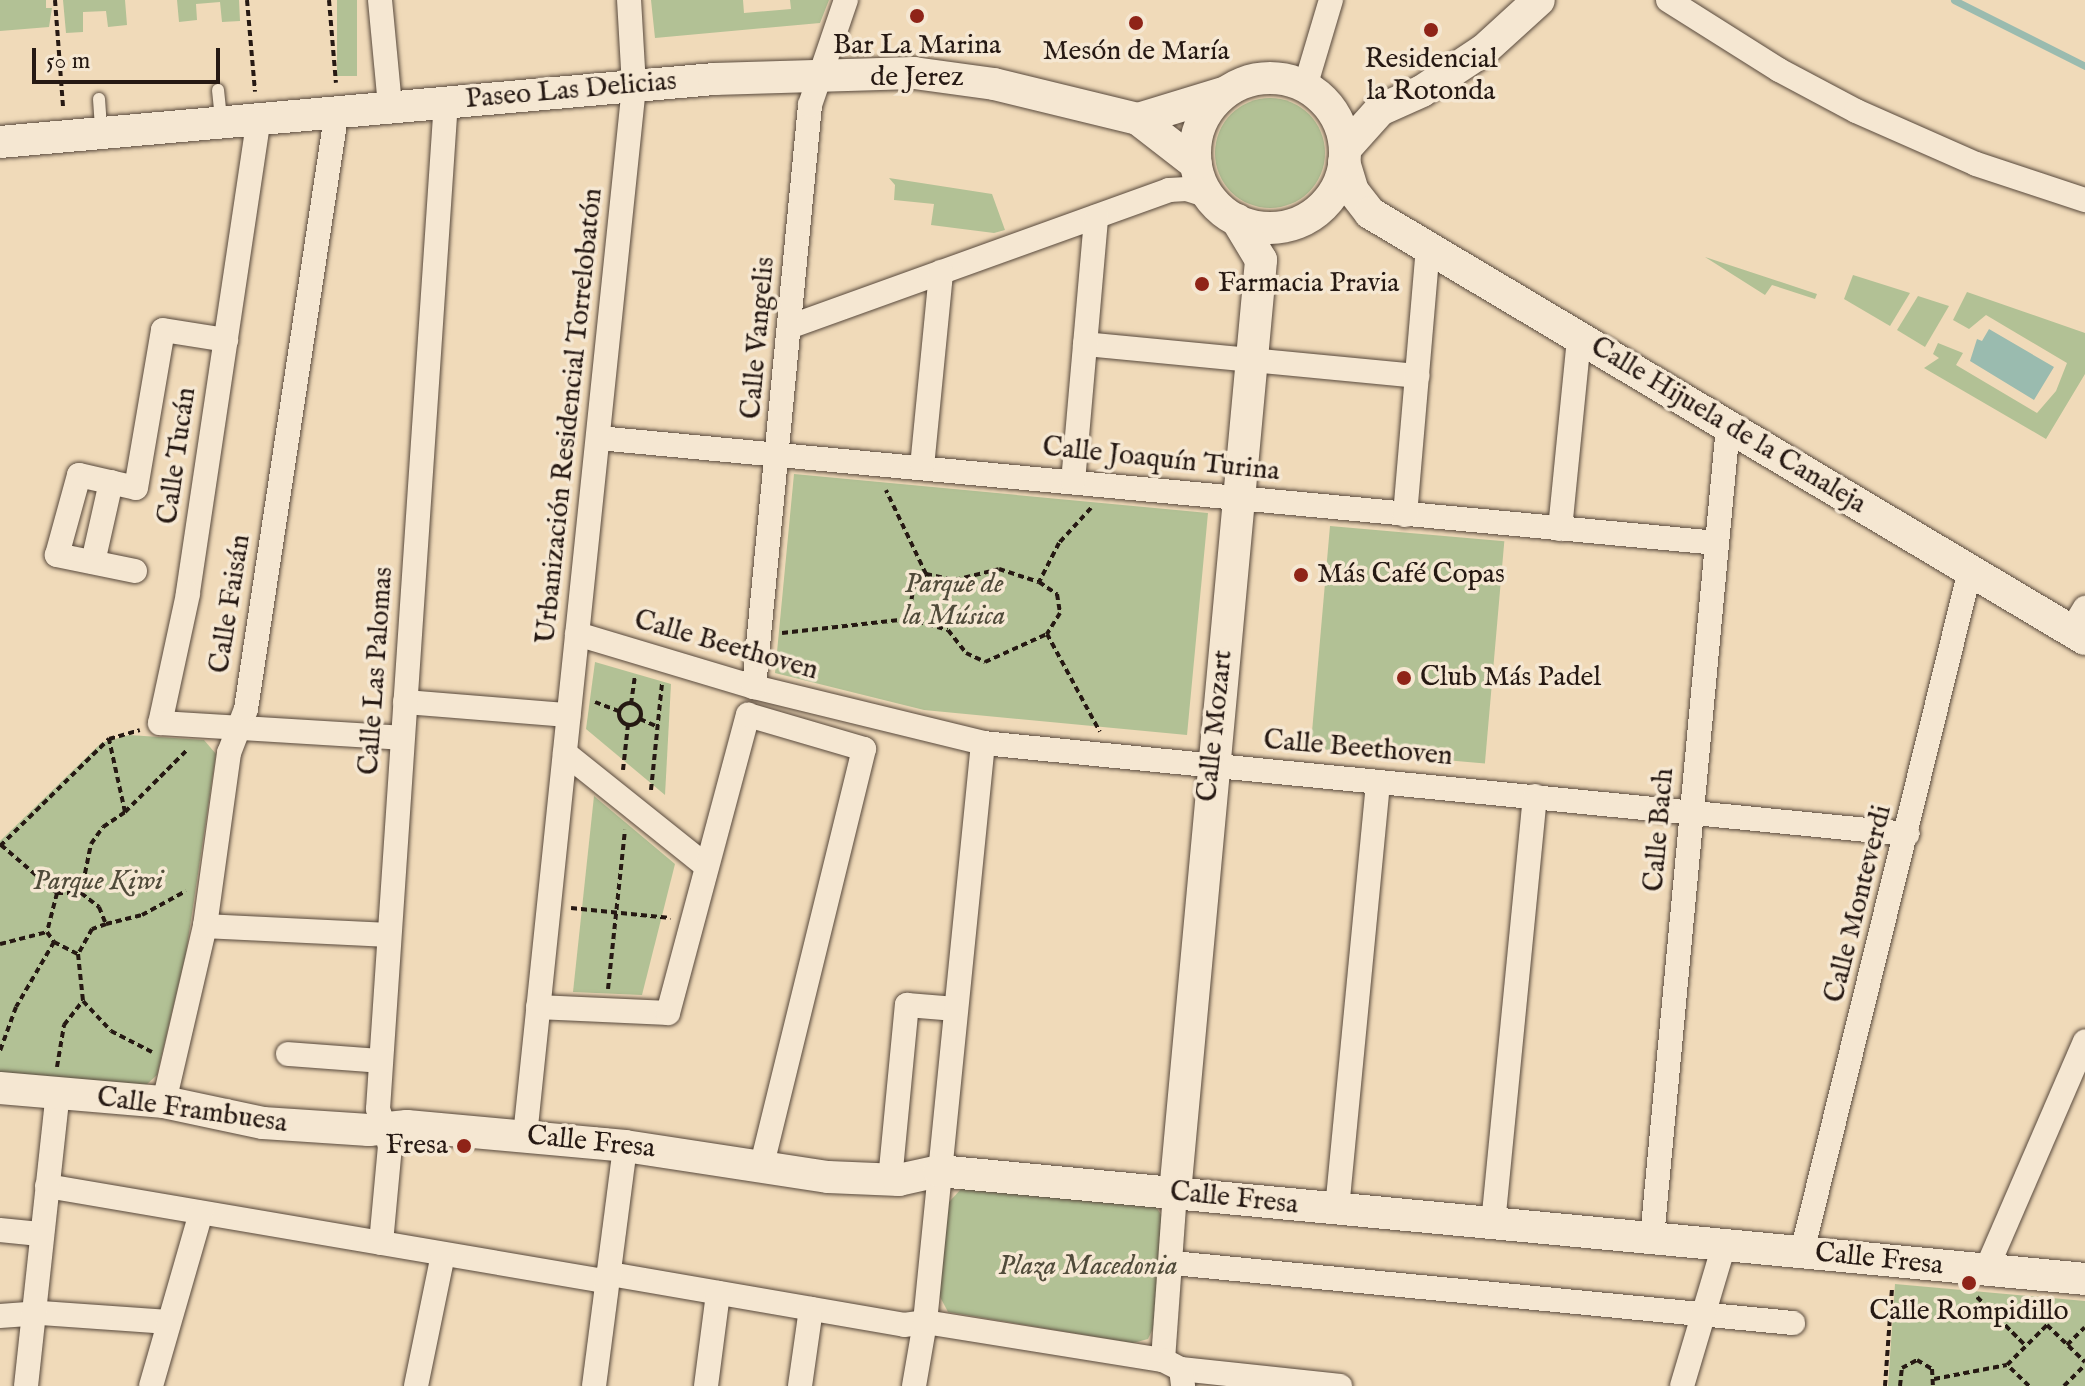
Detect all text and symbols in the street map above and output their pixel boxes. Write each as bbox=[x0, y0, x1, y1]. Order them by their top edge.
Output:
marker: Bar La Marina de Jerez bbox=[908, 7, 926, 25]
marker: Mesón de María bbox=[1127, 14, 1145, 32]
marker: Residencial la Rotonda bbox=[1422, 21, 1440, 39]
place label: Bar La Marina de Jerez bbox=[833, 29, 1001, 95]
scale bar bbox=[36, 32, 224, 82]
place label: Mesón de María bbox=[1042, 35, 1230, 69]
place label: Residencial la Rotonda bbox=[1364, 43, 1498, 109]
text: 50 m bbox=[46, 46, 90, 77]
street label: Paseo Las Delicias bbox=[464, 65, 678, 117]
street label: Urbanización Residencial Torrelobatón bbox=[529, 187, 611, 645]
street label: Calle Vangelis bbox=[735, 255, 783, 421]
place label: Farmacia Pravia bbox=[1218, 267, 1399, 301]
marker: Farmacia Pravia bbox=[1193, 275, 1211, 293]
street label: Calle Hijuela de la Canaleja bbox=[1584, 330, 1872, 522]
street label: Calle Tucán bbox=[152, 385, 204, 527]
street label: Calle Joaquín Turina bbox=[1041, 431, 1281, 489]
street label: Calle Faisán bbox=[203, 532, 259, 676]
place label: Más Café Copas bbox=[1317, 558, 1505, 592]
street label: Calle Las Palomas bbox=[353, 566, 401, 776]
marker: Más Café Copas bbox=[1292, 566, 1310, 584]
park label: Parque de la Música bbox=[903, 568, 1005, 634]
street label: Calle Beethoven bbox=[630, 604, 822, 688]
street label: Calle Mozart bbox=[1191, 648, 1241, 804]
place label: Club Más Padel bbox=[1420, 661, 1601, 695]
marker: Club Más Padel bbox=[1395, 669, 1413, 687]
street label: Calle Beethoven bbox=[1262, 724, 1454, 774]
street label: Calle Bach bbox=[1638, 767, 1682, 893]
street label: Calle Monteverdi bbox=[1818, 802, 1900, 1006]
park label: Parque Kiwi bbox=[33, 865, 163, 899]
street label: Calle Frambuesa bbox=[95, 1081, 289, 1141]
street label: Calle Fresa bbox=[525, 1120, 657, 1166]
place label: Fresa bbox=[386, 1129, 448, 1163]
marker: Fresa bbox=[455, 1137, 473, 1155]
street label: Calle Fresa bbox=[1168, 1176, 1300, 1222]
street label: Calle Fresa bbox=[1813, 1237, 1945, 1283]
park label: Plaza Macedonia bbox=[998, 1250, 1178, 1284]
marker: Calle Rompidillo bbox=[1960, 1274, 1978, 1292]
place label: Calle Rompidillo bbox=[1869, 1295, 2069, 1329]

